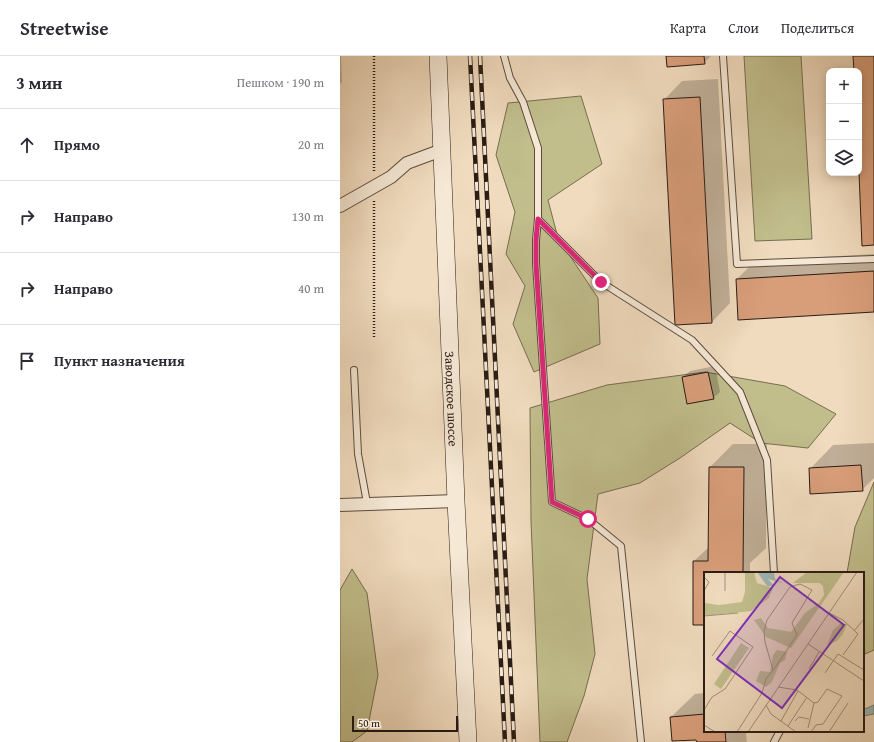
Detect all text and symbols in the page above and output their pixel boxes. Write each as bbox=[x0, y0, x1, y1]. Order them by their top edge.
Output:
text: Streetwise bbox=[20, 14, 109, 42]
text: Карта bbox=[670, 18, 706, 38]
text: Слои bbox=[728, 18, 759, 38]
text: Поделиться bbox=[781, 18, 854, 38]
map controls bbox=[826, 68, 862, 176]
button: + bbox=[826, 68, 862, 104]
text: 3 мин bbox=[16, 70, 62, 95]
text: Пешком · 190 m bbox=[237, 73, 324, 92]
button: − bbox=[826, 104, 862, 140]
icon: ahead bbox=[16, 134, 38, 156]
text: Прямо bbox=[54, 134, 100, 155]
text: 20 m bbox=[298, 135, 324, 154]
button: layers bbox=[826, 140, 862, 176]
icon: right bbox=[16, 206, 38, 228]
text: Направо bbox=[54, 206, 113, 227]
text: 130 m bbox=[292, 207, 324, 226]
route end bbox=[592, 273, 610, 291]
icon: right bbox=[16, 278, 38, 300]
text: Направо bbox=[54, 278, 113, 299]
text: 40 m bbox=[298, 279, 324, 298]
icon: arrive bbox=[16, 350, 38, 372]
text: Пункт назначения bbox=[54, 350, 185, 371]
street label: Заводское шоссе bbox=[440, 351, 463, 447]
route start bbox=[579, 510, 597, 528]
inset map bbox=[704, 572, 864, 732]
scale bar bbox=[352, 714, 458, 733]
text: 50 m bbox=[358, 715, 380, 731]

